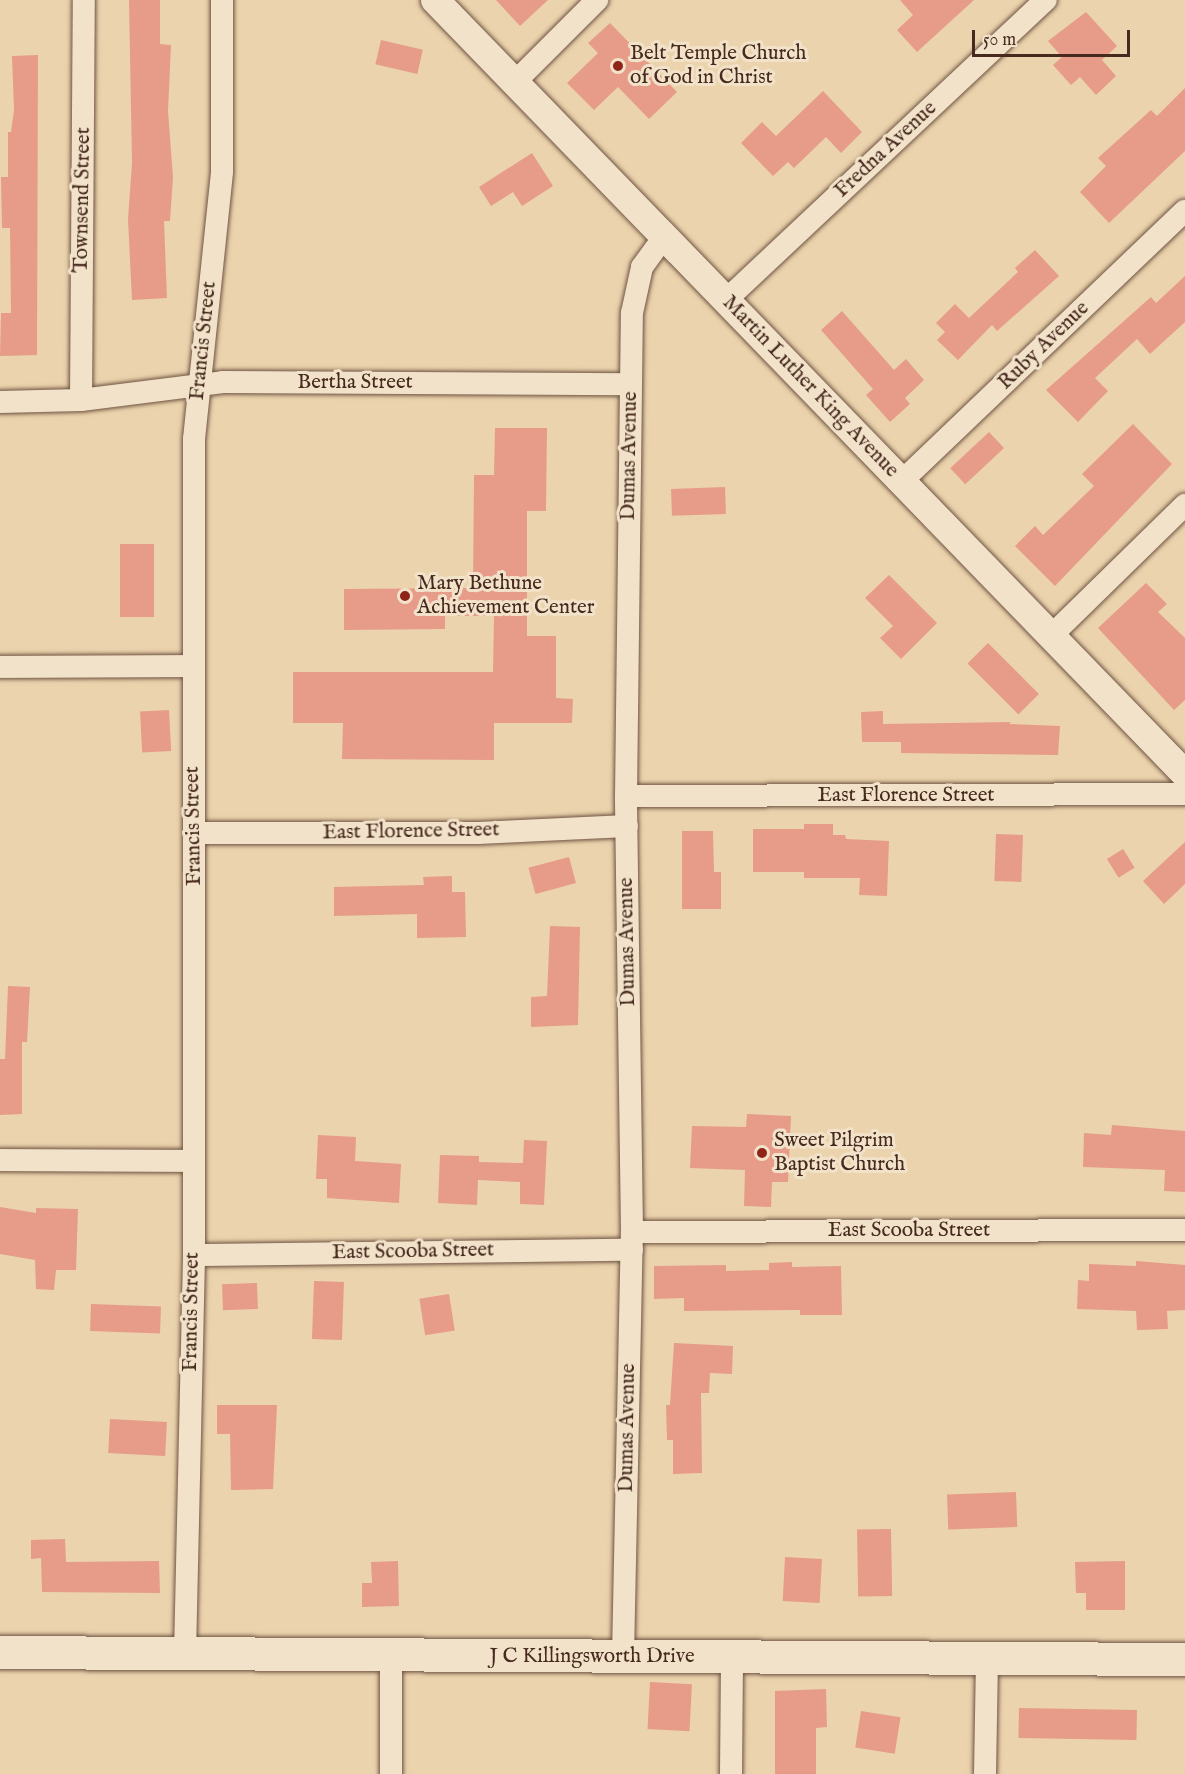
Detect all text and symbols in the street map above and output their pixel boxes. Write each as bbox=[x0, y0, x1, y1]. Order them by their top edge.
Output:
scale bar bbox=[975, 18, 1132, 56]
text: 50 m bbox=[983, 29, 1016, 52]
place label: Belt Temple Church of God in Christ bbox=[630, 41, 806, 91]
marker: Belt Temple Church of God in Christ bbox=[611, 59, 625, 73]
street label: Fredna Avenue bbox=[830, 96, 942, 204]
street label: Townsend Street bbox=[69, 127, 97, 273]
street label: Francis Street bbox=[185, 280, 223, 402]
street label: Martin Luther King Avenue bbox=[716, 291, 904, 483]
street label: Ruby Avenue bbox=[993, 296, 1095, 396]
street label: Bertha Street bbox=[297, 370, 413, 396]
street label: Dumas Avenue bbox=[616, 391, 644, 521]
place label: Mary Bethune Achievement Center bbox=[417, 571, 594, 621]
marker: Mary Bethune Achievement Center bbox=[398, 589, 412, 603]
street label: Francis Street bbox=[180, 766, 208, 886]
street label: East Florence Street bbox=[818, 783, 994, 809]
street label: East Florence Street bbox=[322, 818, 500, 846]
street label: Dumas Avenue bbox=[614, 877, 642, 1007]
place label: Sweet Pilgrim Baptist Church bbox=[774, 1128, 905, 1178]
marker: Sweet Pilgrim Baptist Church bbox=[755, 1146, 769, 1160]
street label: East Scooba Street bbox=[828, 1218, 990, 1244]
street label: East Scooba Street bbox=[332, 1238, 494, 1266]
street label: Francis Street bbox=[178, 1252, 206, 1372]
street label: Dumas Avenue bbox=[614, 1363, 642, 1493]
street label: J C Killingsworth Drive bbox=[489, 1644, 695, 1670]

